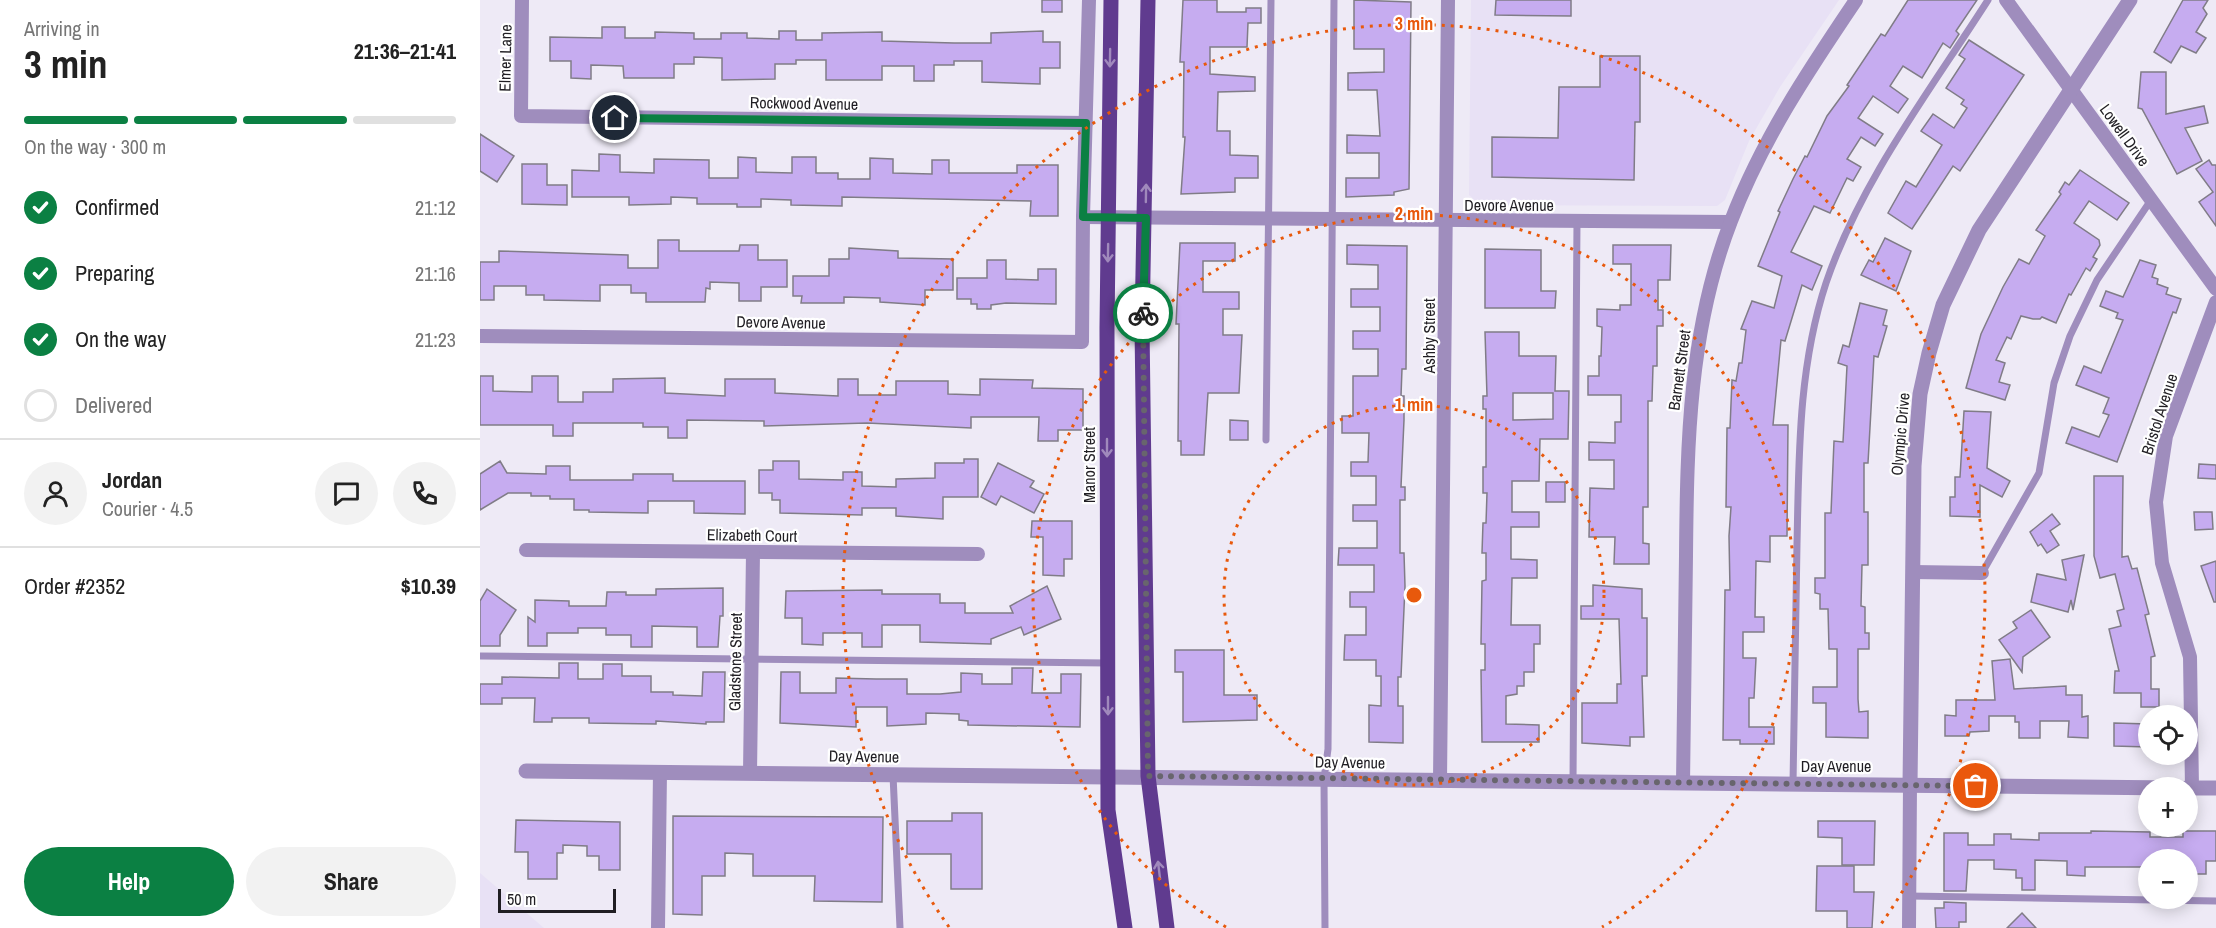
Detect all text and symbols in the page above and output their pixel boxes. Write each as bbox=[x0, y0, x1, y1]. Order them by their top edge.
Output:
text: 3 min bbox=[1395, 11, 1433, 36]
text: Arriving in bbox=[24, 15, 100, 42]
street label: Elmer Lane bbox=[493, 24, 517, 92]
text: 21:36–21:41 bbox=[354, 36, 456, 66]
text: 3 min bbox=[24, 38, 108, 90]
one-way arrow bbox=[1104, 48, 1116, 68]
street label: Rockwood Avenue bbox=[750, 91, 858, 115]
pin bbox=[589, 92, 640, 143]
street label: Lowell Drive bbox=[2095, 99, 2155, 171]
icon: home bbox=[598, 101, 631, 134]
text: On the way · 300 m bbox=[24, 133, 166, 160]
one-way arrow bbox=[1140, 183, 1152, 203]
icon: check bbox=[24, 191, 57, 224]
text: Confirmed bbox=[75, 192, 159, 222]
text: 21:12 bbox=[415, 194, 456, 221]
street label: Devore Avenue bbox=[1464, 194, 1554, 216]
text: 2 min bbox=[1395, 201, 1433, 226]
one-way arrow bbox=[1102, 243, 1114, 263]
icon: check bbox=[24, 257, 57, 290]
text: Preparing bbox=[75, 258, 154, 288]
text: 21:16 bbox=[415, 260, 456, 287]
courier bbox=[1113, 283, 1173, 343]
icon: bike bbox=[1127, 297, 1160, 330]
street label: Ashby Street bbox=[1418, 298, 1440, 375]
street label: Devore Avenue bbox=[736, 310, 826, 334]
icon: check bbox=[24, 323, 57, 356]
text: On the way bbox=[75, 324, 166, 354]
text: 21:23 bbox=[415, 326, 456, 353]
street label: Barnett Street bbox=[1662, 328, 1696, 412]
street label: Bristol Avenue bbox=[2135, 370, 2183, 458]
text: Delivered bbox=[75, 390, 152, 420]
text: 1 min bbox=[1395, 392, 1433, 417]
street label: Olympic Drive bbox=[1885, 392, 1915, 476]
street label: Manor Street bbox=[1078, 427, 1100, 503]
one-way arrow bbox=[1101, 438, 1113, 458]
button: person bbox=[24, 462, 87, 525]
button: chat bbox=[315, 462, 378, 525]
button: phone bbox=[393, 462, 456, 525]
text: Jordan bbox=[102, 465, 162, 495]
text: Courier · 4.5 bbox=[102, 495, 193, 522]
street label: Elizabeth Court bbox=[707, 523, 798, 547]
text: Order #2352 bbox=[24, 571, 125, 601]
text: $10.39 bbox=[401, 571, 456, 601]
centre of rings bbox=[1404, 585, 1424, 605]
street label: Gladstone Street bbox=[723, 612, 747, 711]
one-way arrow bbox=[1102, 696, 1114, 716]
map controls bbox=[2138, 705, 2198, 909]
button: locate bbox=[2138, 705, 2198, 765]
street label: Day Avenue bbox=[829, 744, 899, 768]
street label: Day Avenue bbox=[1315, 750, 1385, 774]
street label: Day Avenue bbox=[1801, 755, 1871, 777]
pin bbox=[1950, 760, 2001, 811]
icon: bag bbox=[1959, 769, 1992, 802]
button: + bbox=[2138, 777, 2198, 837]
button: Help bbox=[24, 847, 234, 916]
button: Share bbox=[246, 847, 456, 916]
button: − bbox=[2138, 849, 2198, 909]
one-way arrow bbox=[1154, 861, 1165, 880]
scale bar bbox=[498, 886, 616, 914]
text: 50 m bbox=[507, 888, 536, 910]

